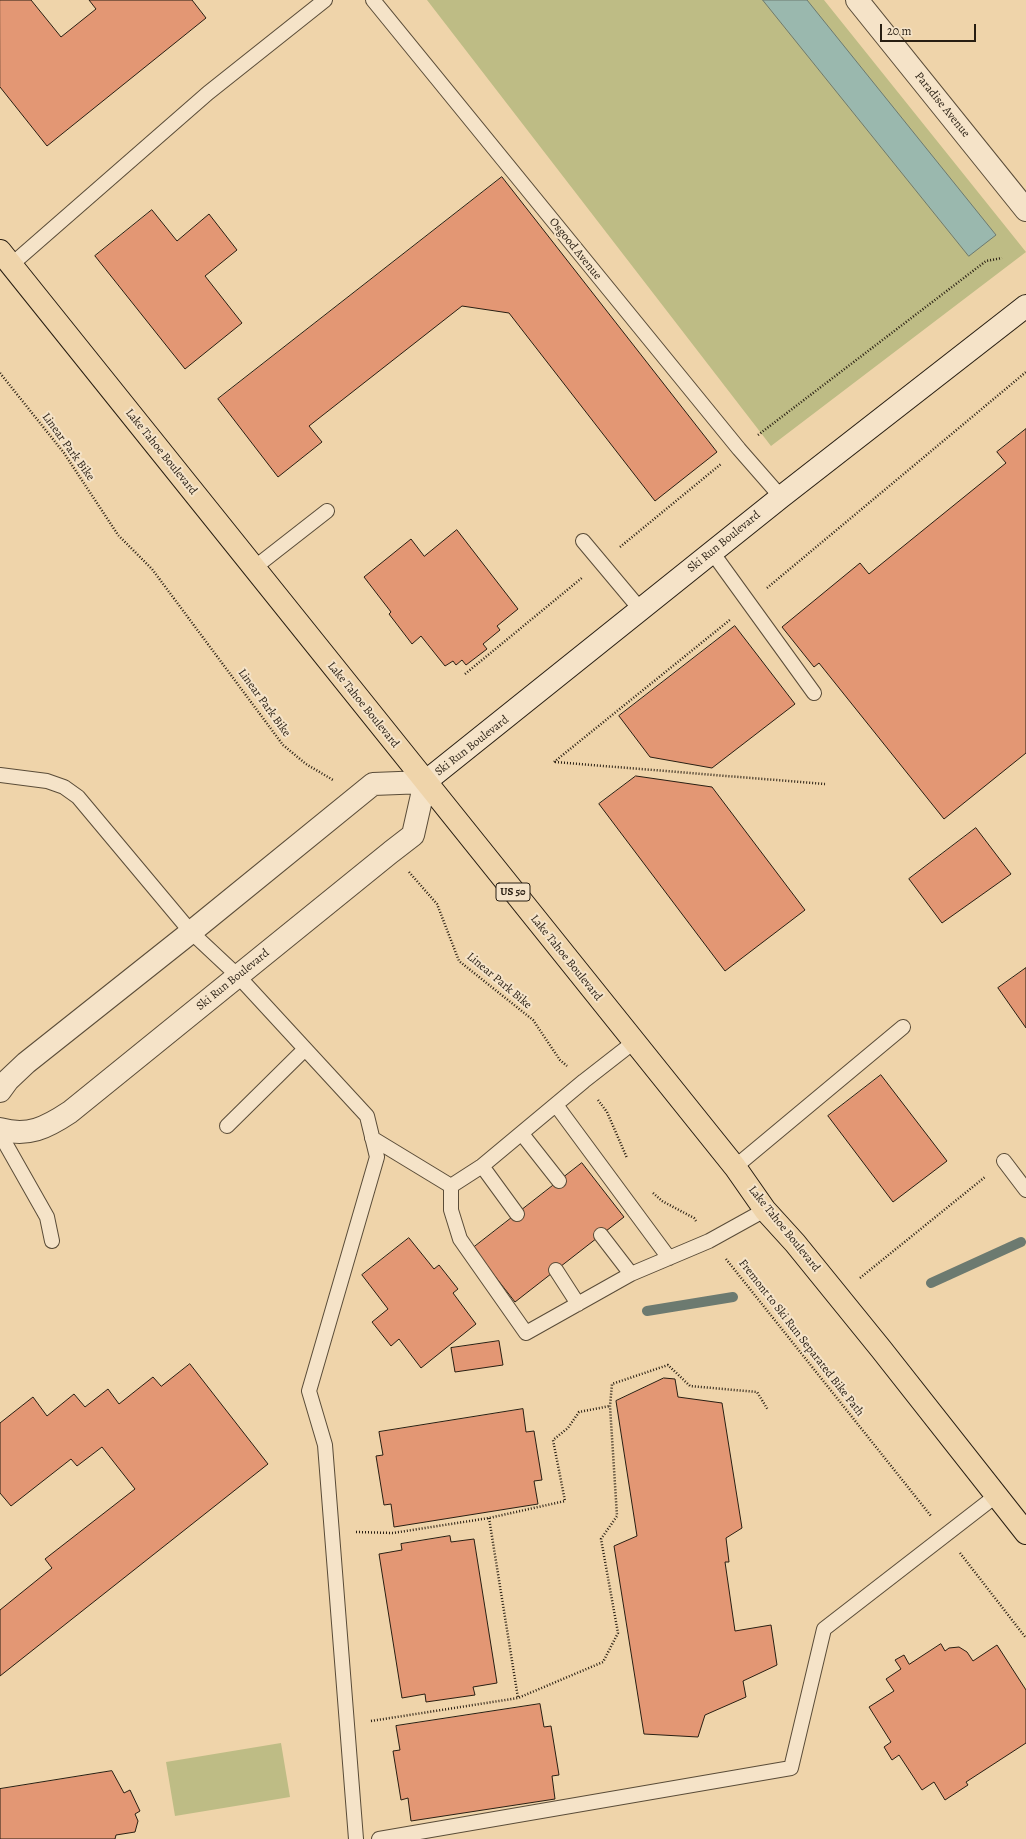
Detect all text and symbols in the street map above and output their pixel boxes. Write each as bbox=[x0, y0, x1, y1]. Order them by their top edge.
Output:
scale bar bbox=[882, 16, 978, 42]
text: 20 m bbox=[887, 23, 911, 39]
street label: Paradise Avenue bbox=[911, 69, 973, 141]
street label: Osgood Avenue bbox=[546, 215, 604, 283]
street label: Lake Tahoe Boulevard bbox=[122, 406, 200, 498]
street label: Linear Park Bike bbox=[39, 410, 97, 484]
street label: Ski Run Boulevard bbox=[685, 508, 763, 576]
street label: Lake Tahoe Boulevard bbox=[324, 659, 402, 751]
street label: Linear Park Bike bbox=[235, 666, 293, 740]
street label: Ski Run Boulevard bbox=[432, 713, 512, 779]
road number: US 50 bbox=[496, 883, 530, 901]
street label: Lake Tahoe Boulevard bbox=[527, 912, 605, 1004]
street label: Ski Run Boulevard bbox=[194, 946, 272, 1014]
street label: Linear Park Bike bbox=[464, 950, 534, 1012]
street label: Lake Tahoe Boulevard bbox=[745, 1183, 823, 1275]
street label: Fremont to Ski Run Separated Bike Path bbox=[735, 1257, 867, 1419]

